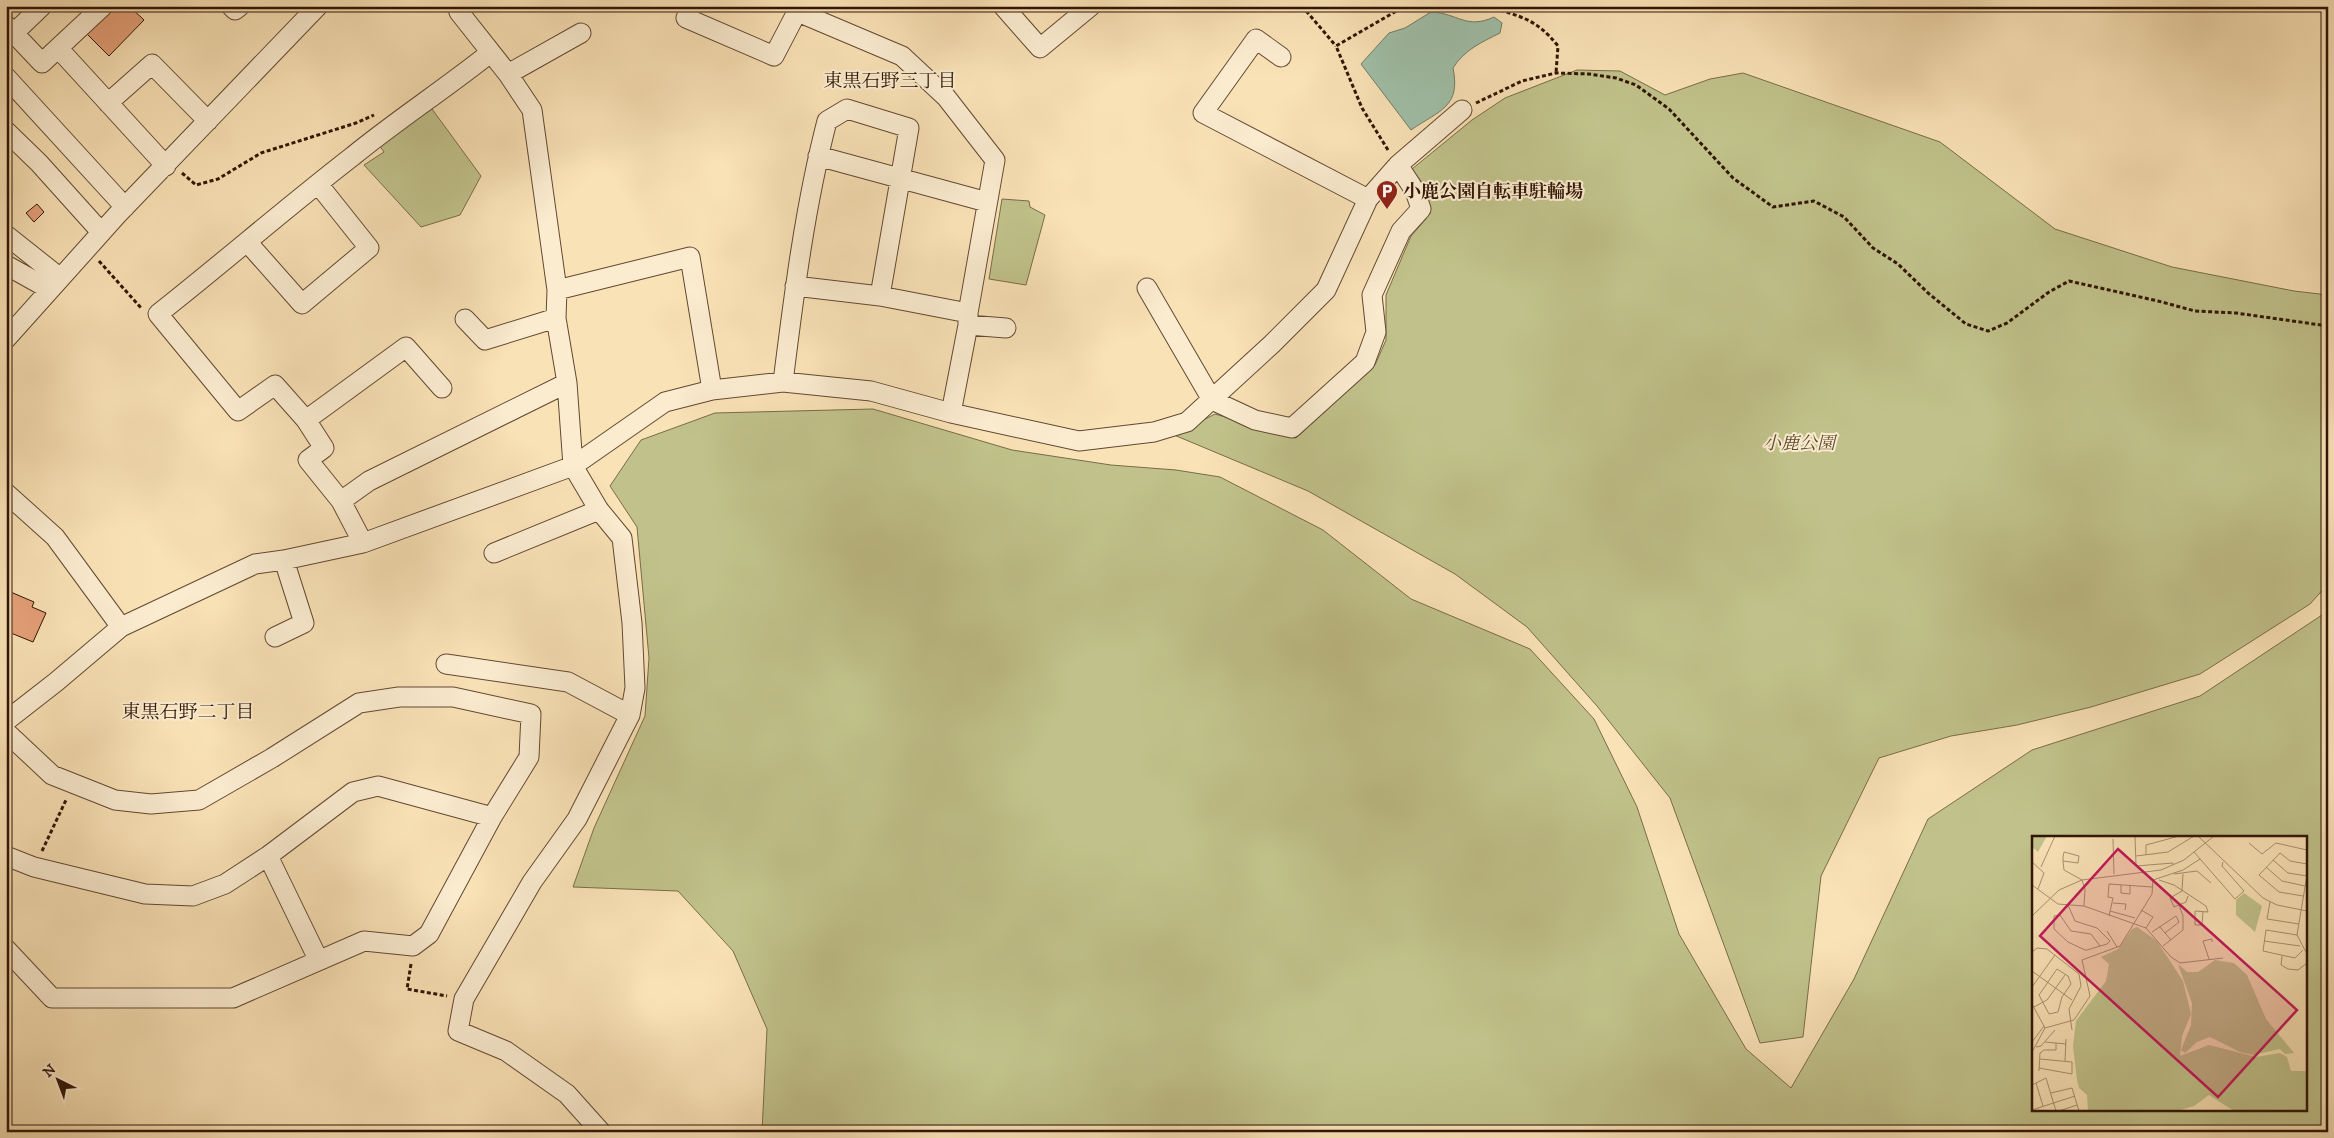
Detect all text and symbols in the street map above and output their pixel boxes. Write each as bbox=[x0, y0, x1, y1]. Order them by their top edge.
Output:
district label: 東黒石野三丁目 bbox=[823, 70, 957, 93]
parking icon: 小鹿公園自転車駐輪場 bbox=[1375, 179, 1399, 210]
place label: 小鹿公園自転車駐輪場 bbox=[1403, 181, 1583, 203]
park label: 小鹿公園 bbox=[1763, 433, 1838, 455]
district label: 東黒石野二丁目 bbox=[121, 701, 255, 724]
inset map bbox=[2032, 836, 2306, 1110]
north arrow bbox=[32, 1056, 82, 1106]
text: N bbox=[40, 1060, 61, 1082]

